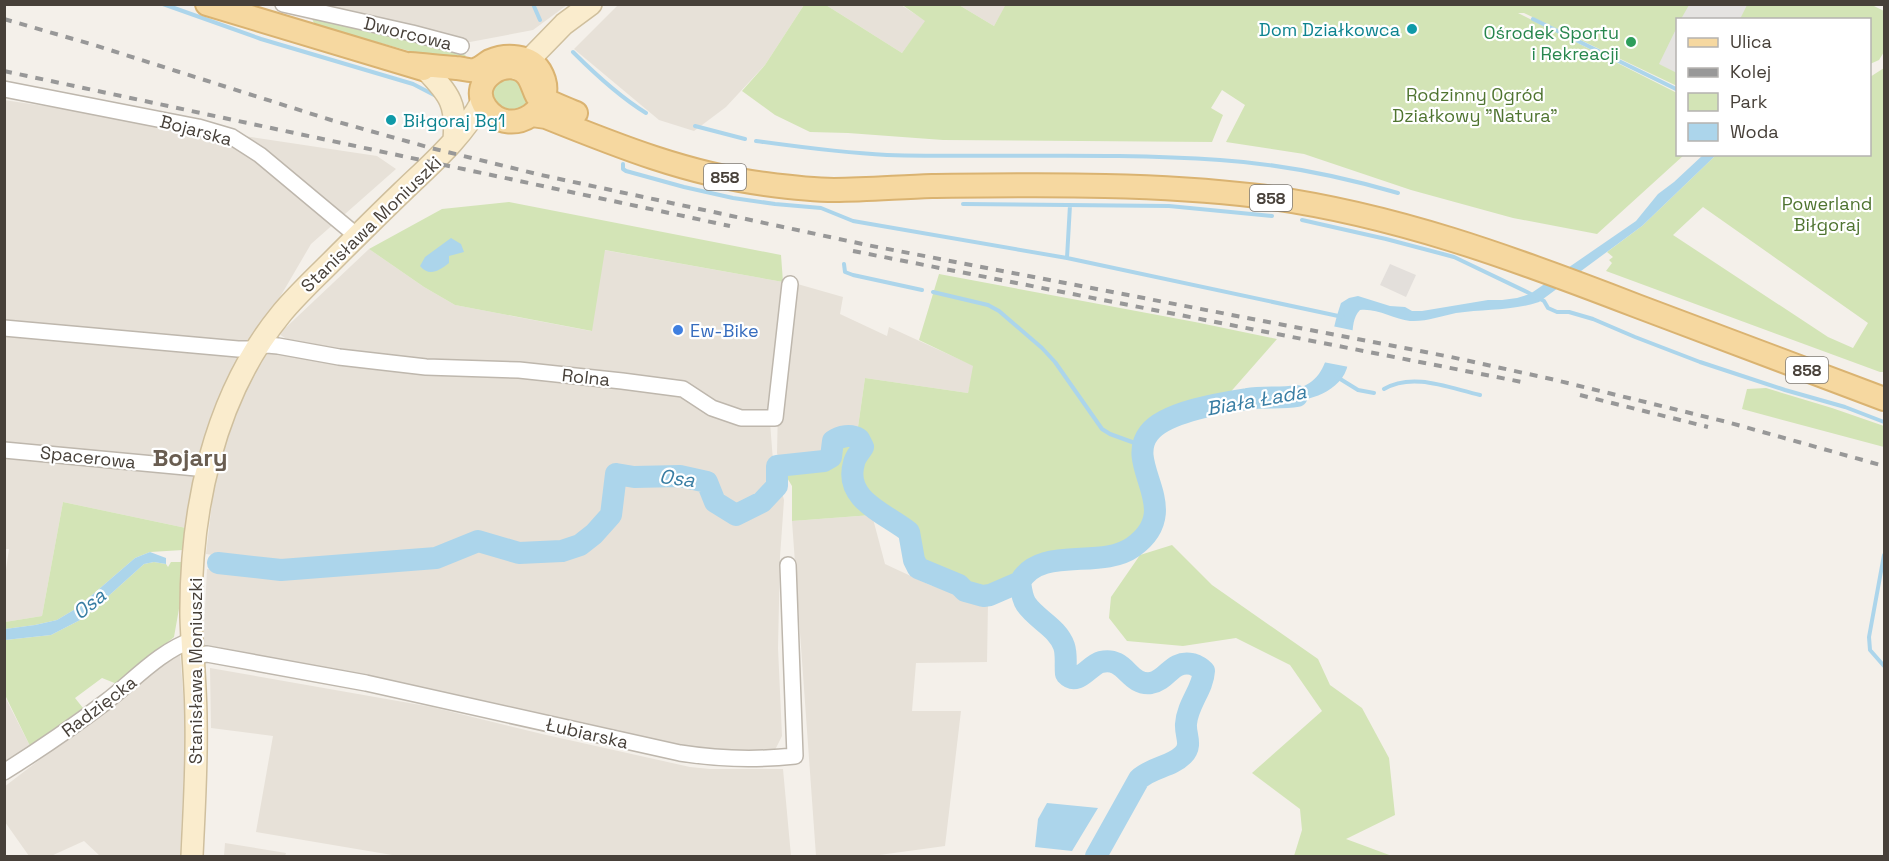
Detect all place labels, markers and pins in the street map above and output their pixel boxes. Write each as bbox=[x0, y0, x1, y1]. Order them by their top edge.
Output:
place label: Dom Działkowca bbox=[1259, 18, 1400, 41]
place label: Ośrodek Sportu i Rekreacji bbox=[1484, 21, 1619, 65]
marker: Dom Działkowca bbox=[1405, 22, 1419, 36]
marker: Ośrodek Sportu i Rekreacji bbox=[1624, 35, 1638, 49]
place label: Biłgoraj Bg1 bbox=[403, 109, 506, 132]
marker: Biłgoraj Bg1 bbox=[384, 113, 398, 127]
place label: Ew-Bike bbox=[690, 319, 759, 342]
marker: Ew-Bike bbox=[671, 323, 685, 337]

